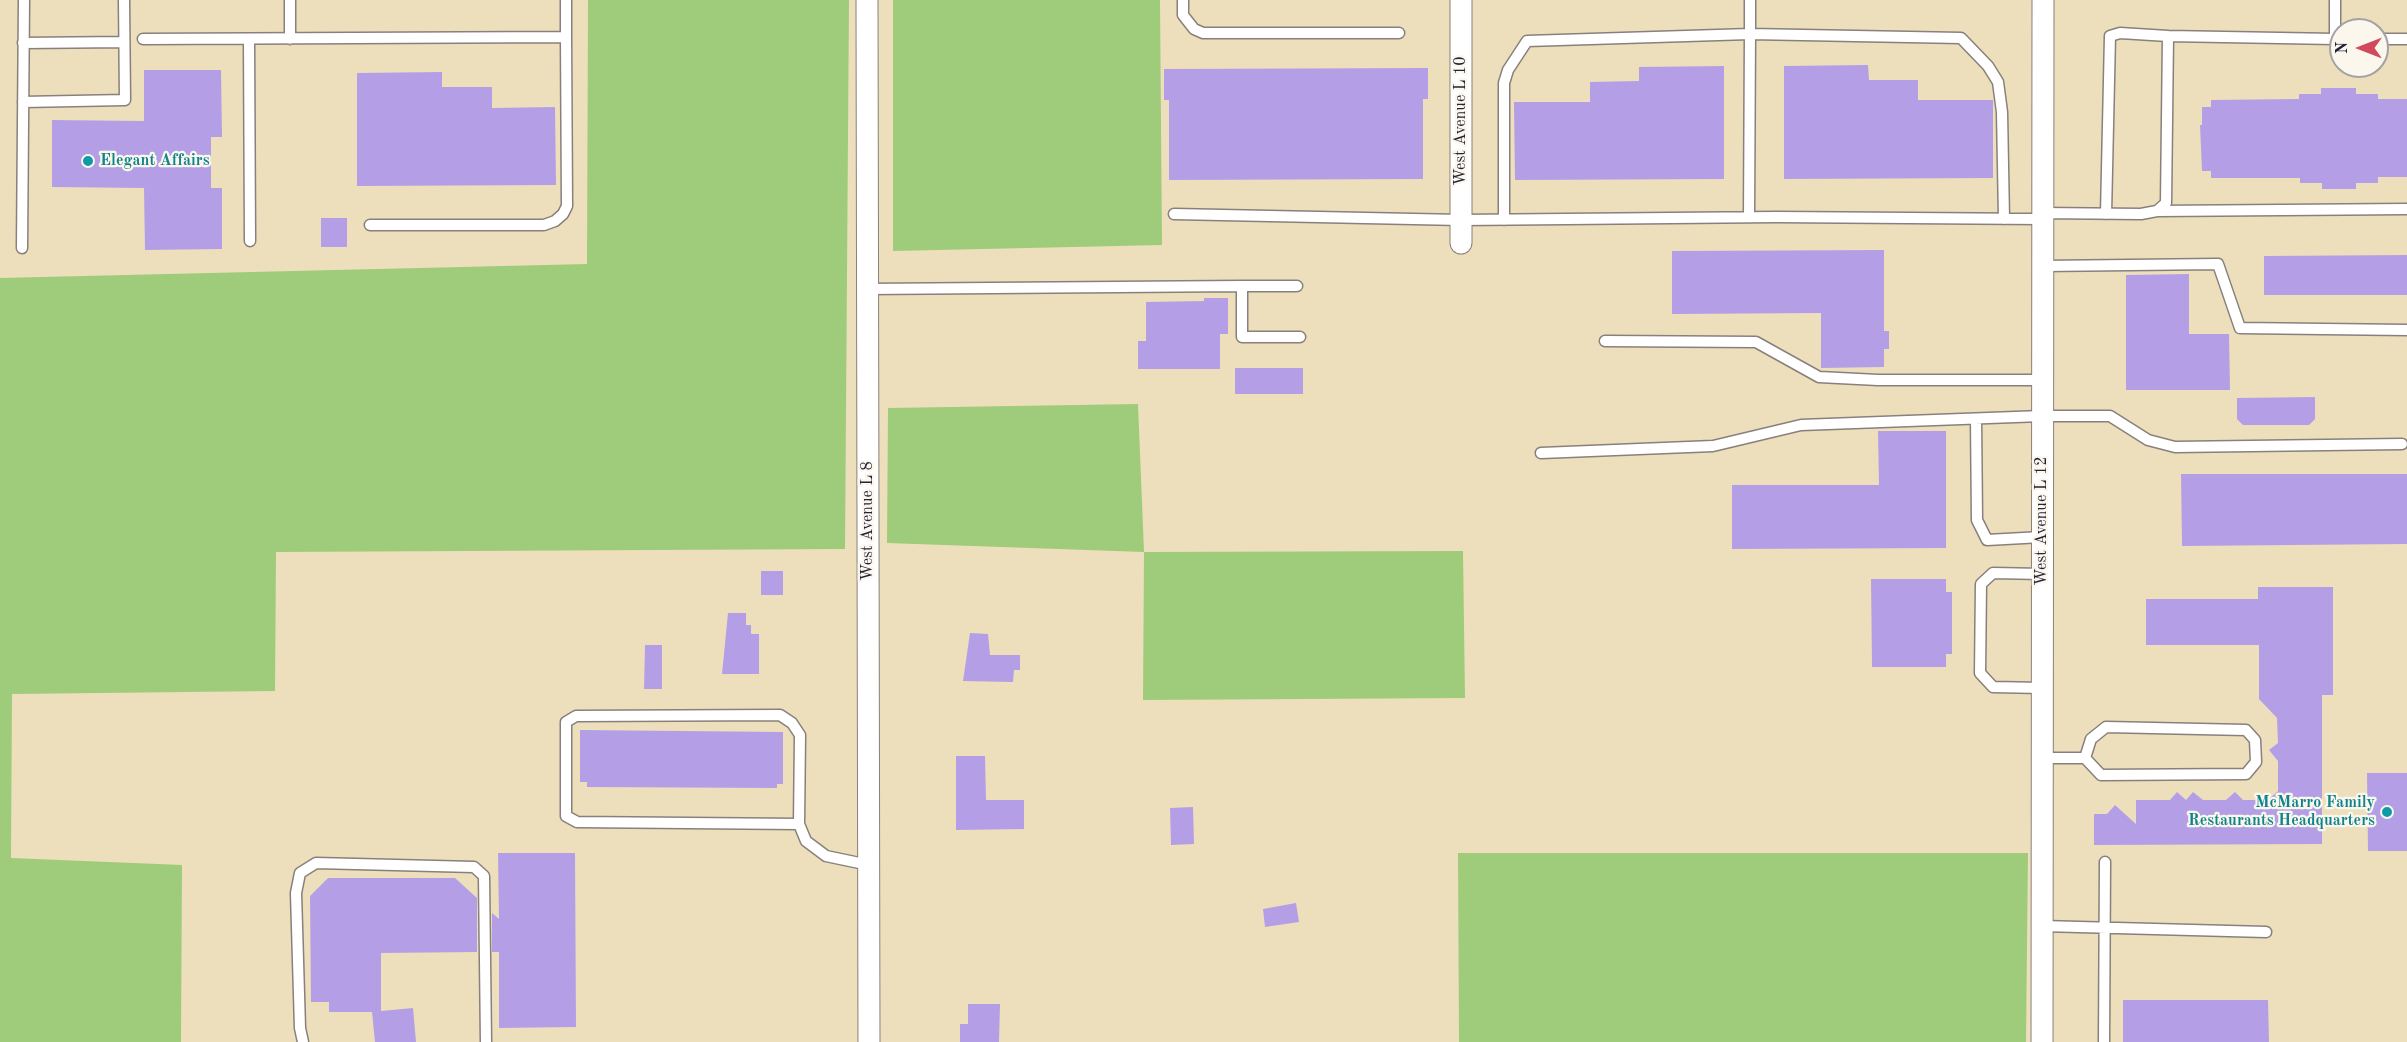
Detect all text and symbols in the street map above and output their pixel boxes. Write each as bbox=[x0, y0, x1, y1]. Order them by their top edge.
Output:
north arrow bbox=[2329, 18, 2389, 78]
text: N bbox=[2335, 42, 2351, 54]
street label: West Avenue L 10 bbox=[1451, 57, 1471, 185]
place label: Elegant Affairs bbox=[100, 151, 210, 171]
marker: Elegant Affairs bbox=[81, 154, 95, 168]
street label: West Avenue L 12 bbox=[2032, 457, 2052, 585]
street label: West Avenue L 8 bbox=[858, 461, 878, 581]
place label: McMarro Family Restaurants Headquarters bbox=[2188, 793, 2375, 831]
marker: McMarro Family Restaurants Headquarters bbox=[2380, 805, 2394, 819]

